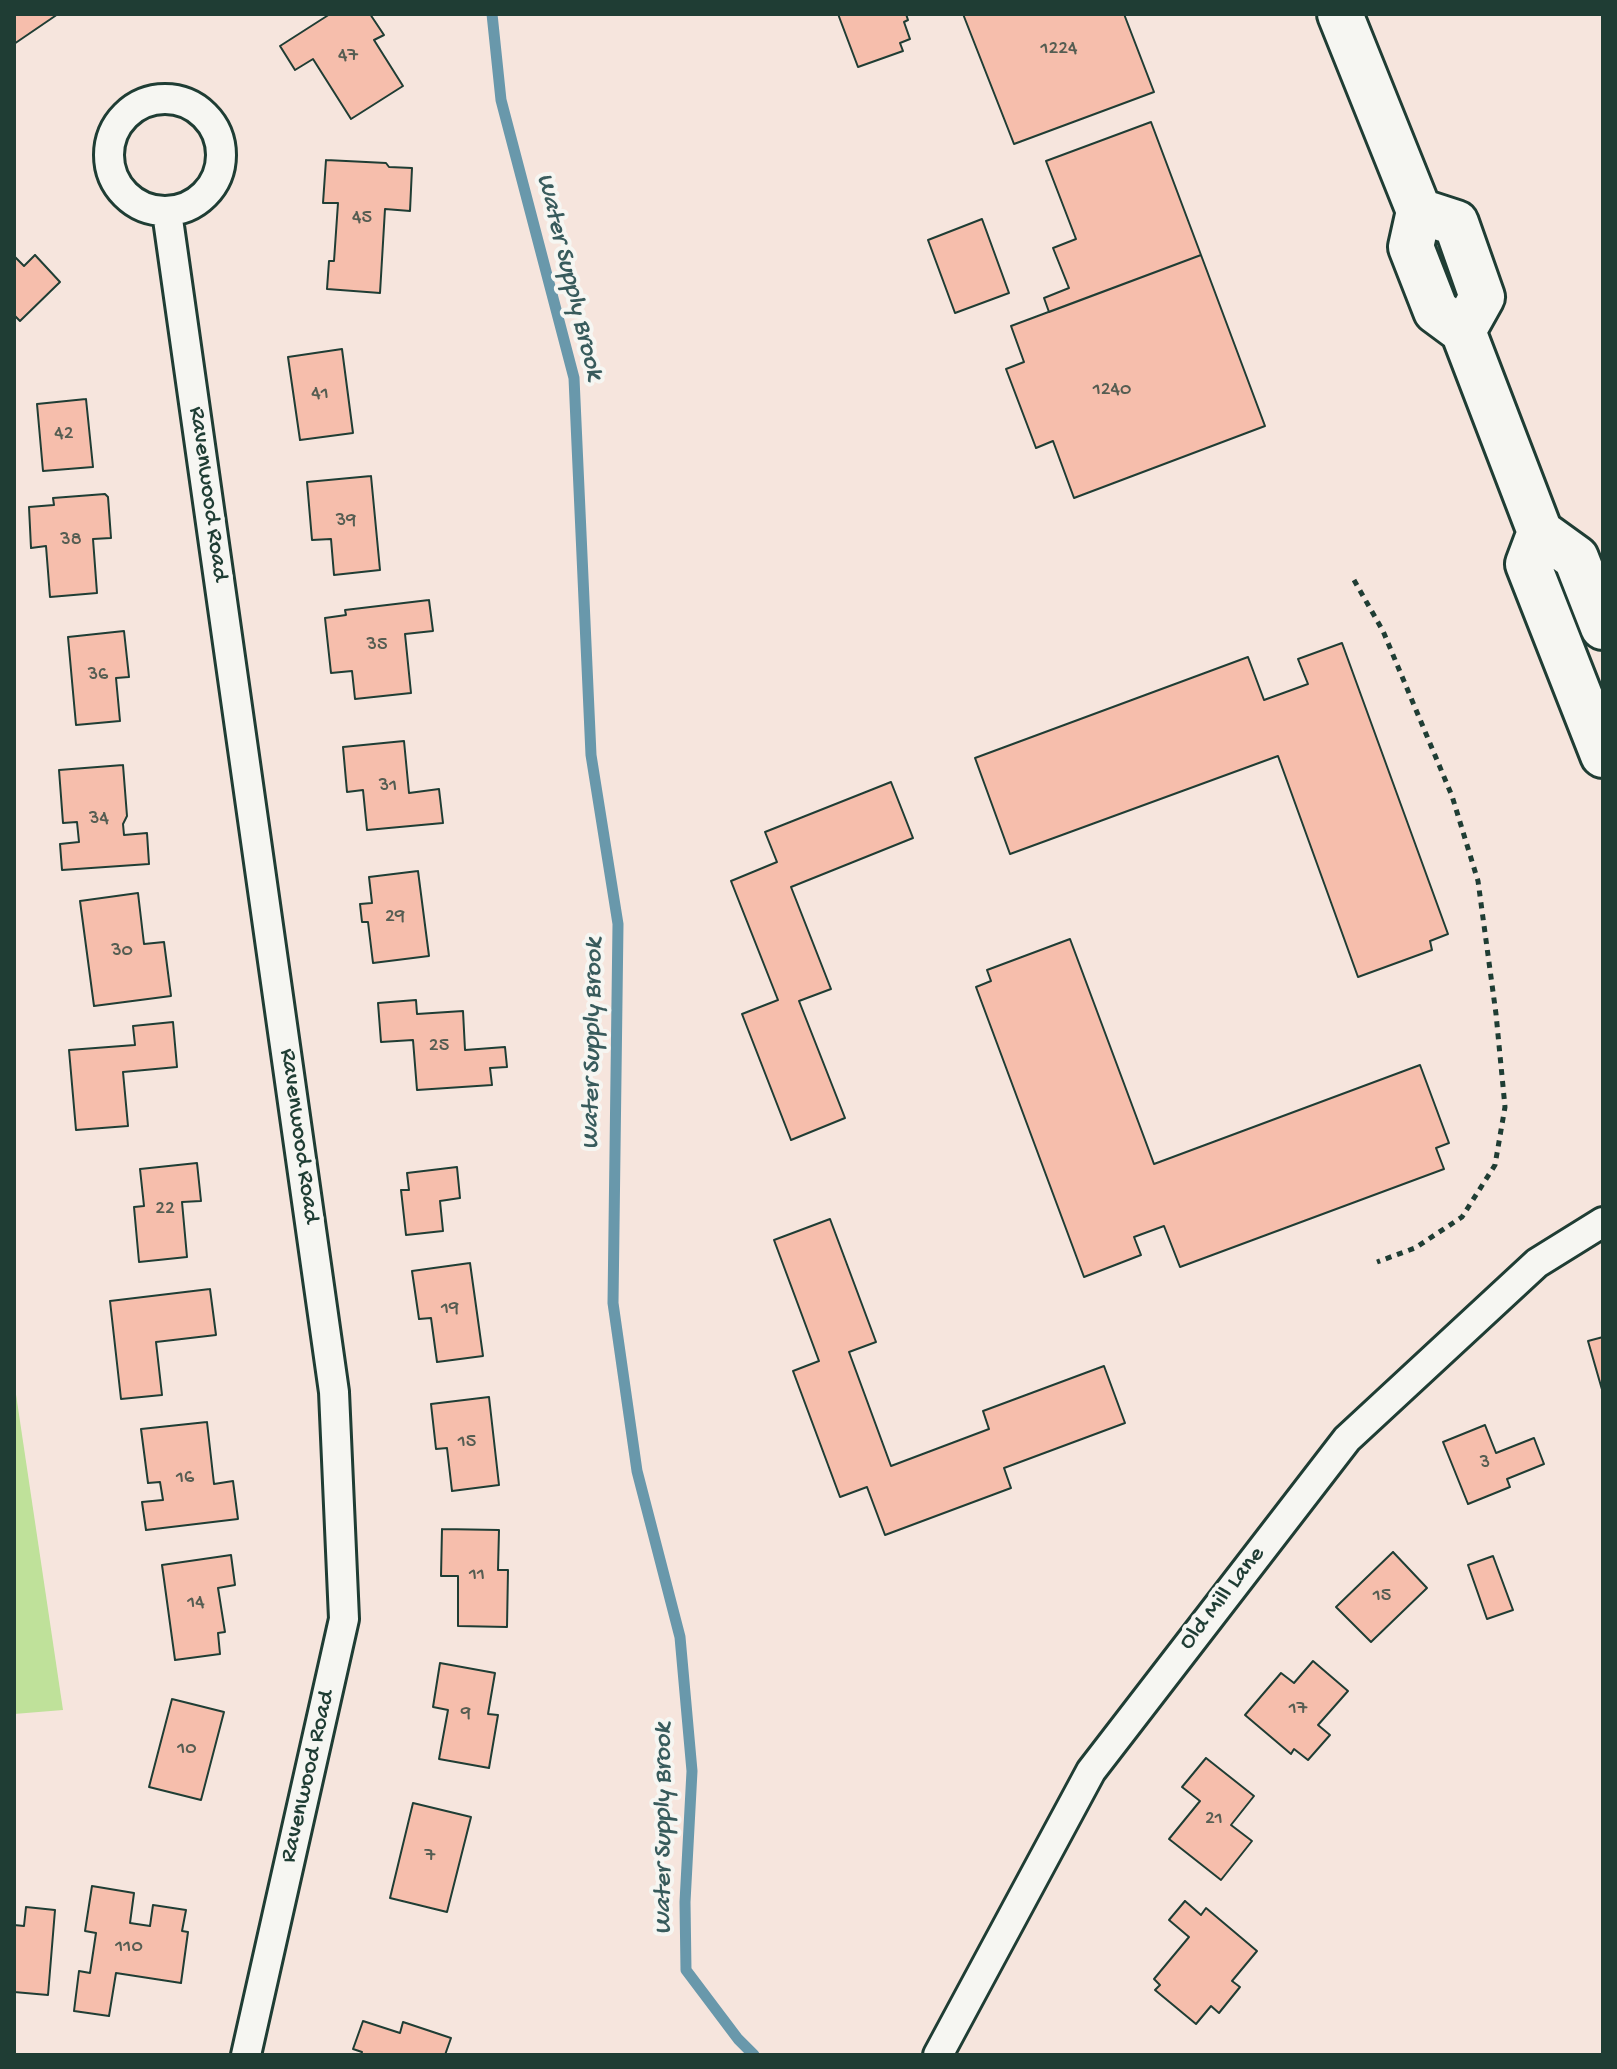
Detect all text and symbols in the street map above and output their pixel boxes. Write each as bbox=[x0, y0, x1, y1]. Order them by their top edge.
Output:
house number: 1224 bbox=[1040, 38, 1078, 62]
house number: 47 bbox=[338, 45, 358, 69]
water label: Water Supply Brook bbox=[527, 171, 609, 383]
house number: 45 bbox=[352, 207, 372, 231]
house number: 1240 bbox=[1093, 379, 1131, 403]
house number: 41 bbox=[311, 383, 329, 407]
street label: Ravenwood Road bbox=[180, 405, 234, 583]
house number: 42 bbox=[54, 423, 74, 447]
house number: 39 bbox=[336, 510, 356, 534]
house number: 38 bbox=[60, 529, 82, 553]
house number: 35 bbox=[367, 634, 387, 658]
house number: 36 bbox=[88, 664, 108, 688]
house number: 31 bbox=[379, 775, 397, 799]
house number: 34 bbox=[89, 808, 109, 832]
house number: 29 bbox=[385, 906, 405, 930]
water label: Water Supply Brook bbox=[577, 938, 611, 1150]
house number: 30 bbox=[111, 940, 133, 964]
house number: 25 bbox=[429, 1035, 449, 1059]
street label: Ravenwood Road bbox=[271, 1047, 325, 1225]
house number: 22 bbox=[155, 1198, 175, 1222]
house number: 19 bbox=[441, 1298, 459, 1322]
house number: 15 bbox=[458, 1431, 476, 1455]
house number: 3 bbox=[1480, 1452, 1490, 1476]
house number: 16 bbox=[176, 1467, 194, 1491]
street label: Old Mill Lane bbox=[1174, 1541, 1272, 1657]
house number: 11 bbox=[469, 1564, 485, 1588]
house number: 15 bbox=[1373, 1585, 1391, 1609]
house number: 14 bbox=[187, 1592, 205, 1616]
street label: Ravenwood Road bbox=[275, 1688, 343, 1866]
house number: 17 bbox=[1289, 1698, 1307, 1722]
house number: 9 bbox=[461, 1703, 471, 1727]
water label: Water Supply Brook bbox=[649, 1723, 681, 1935]
house number: 10 bbox=[177, 1738, 197, 1762]
house number: 21 bbox=[1205, 1808, 1223, 1832]
house number: 7 bbox=[425, 1845, 435, 1869]
house number: 110 bbox=[115, 1936, 143, 1960]

